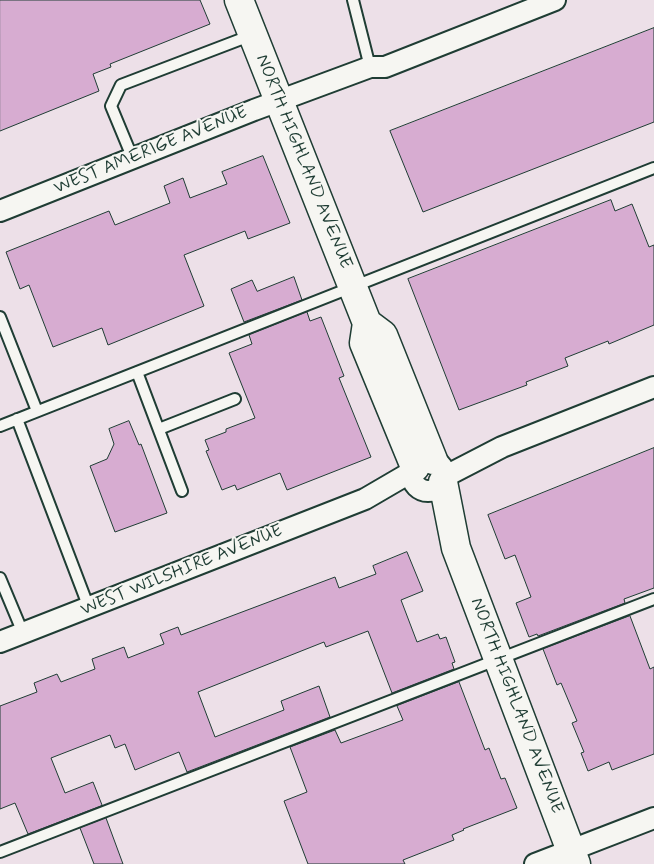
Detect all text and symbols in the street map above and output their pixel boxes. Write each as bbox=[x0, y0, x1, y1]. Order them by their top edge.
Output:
street label: NORTH HIGHLAND AVENUE bbox=[250, 52, 356, 272]
street label: WEST AMERIGE AVENUE bbox=[51, 102, 251, 200]
street label: WEST WILSHIRE AVENUE bbox=[78, 521, 286, 621]
street label: NORTH HIGHLAND AVENUE bbox=[465, 595, 567, 817]

